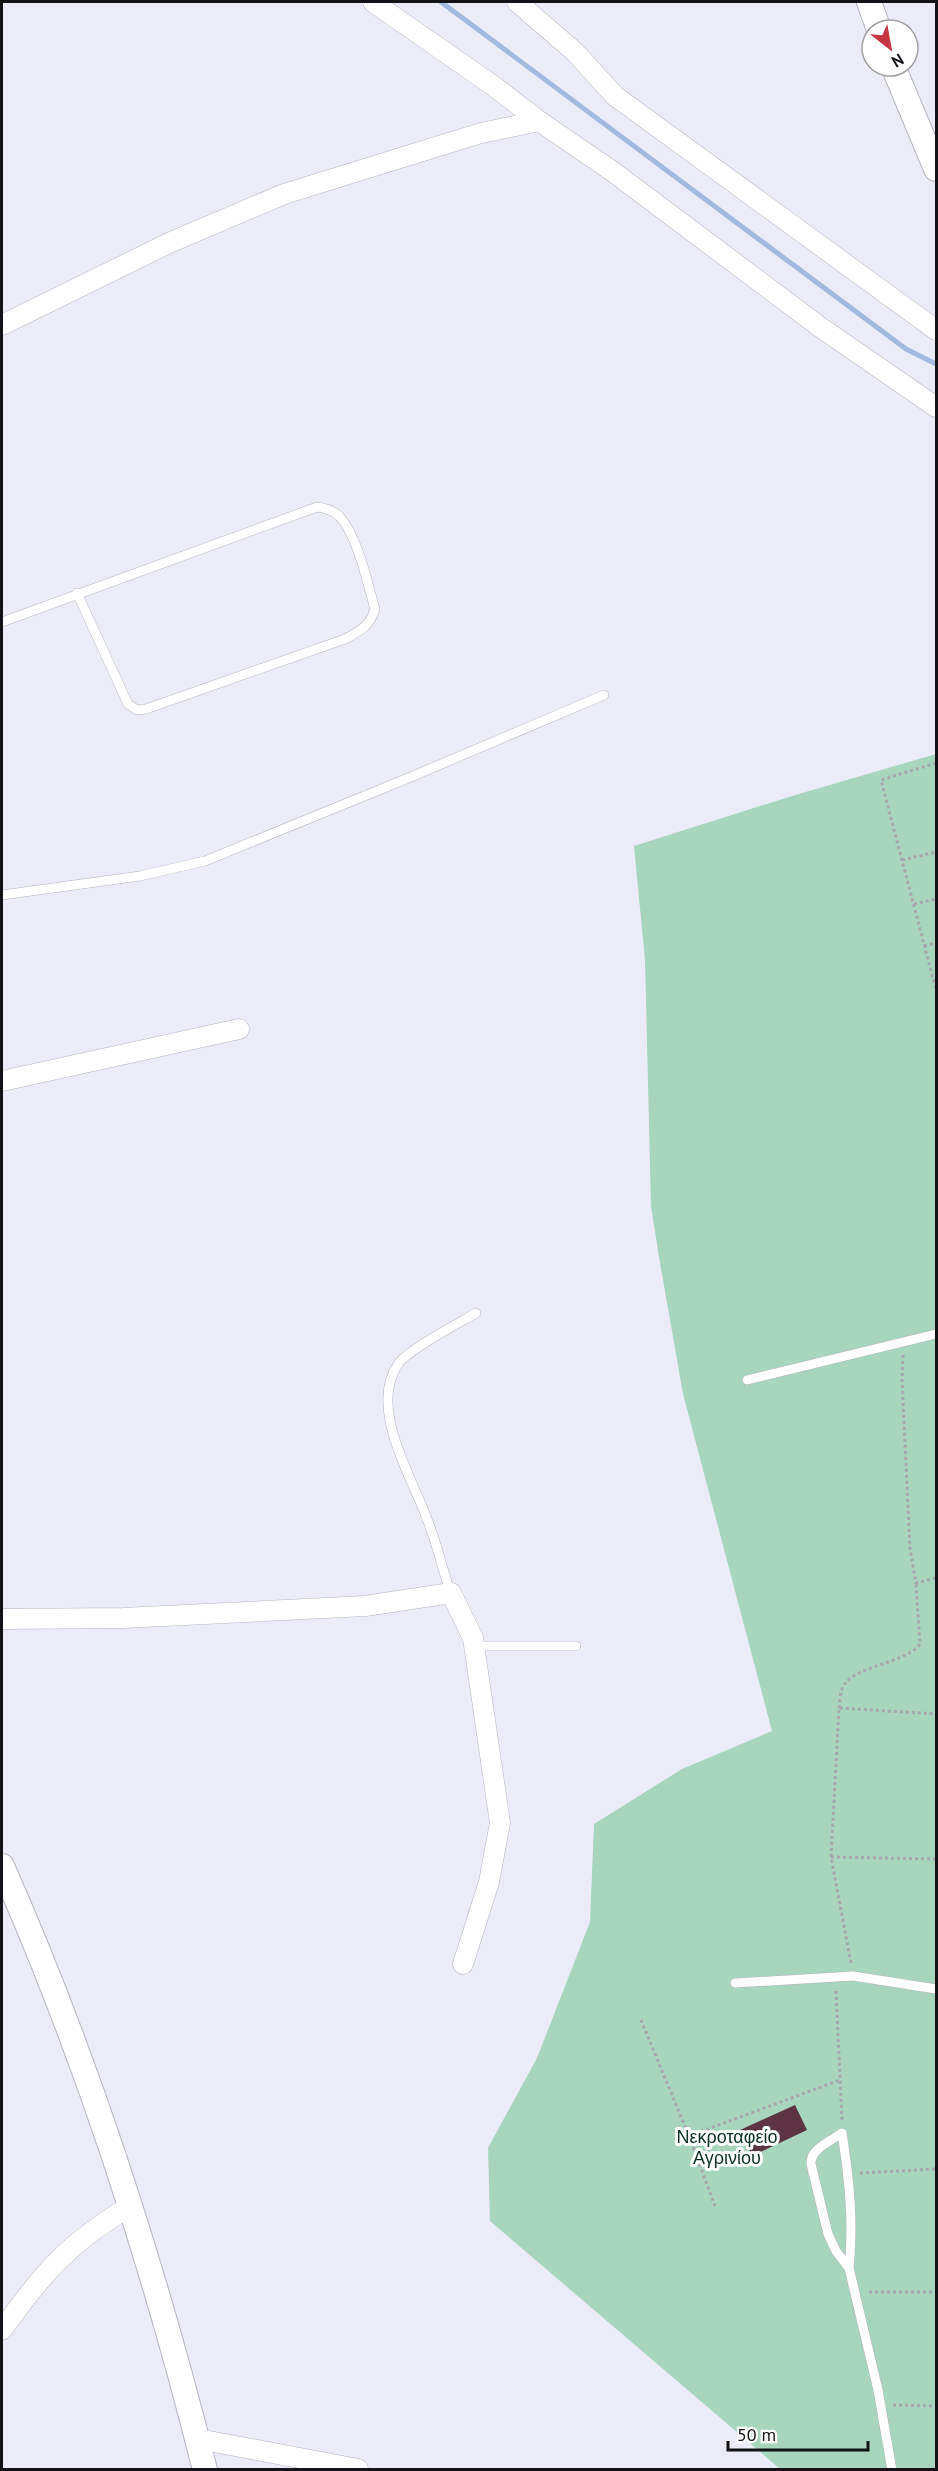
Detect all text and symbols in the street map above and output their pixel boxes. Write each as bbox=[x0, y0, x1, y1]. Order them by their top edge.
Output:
north arrow bbox=[860, 18, 920, 78]
text: N bbox=[888, 50, 907, 72]
park label: Νεκροταφείο Αγρινίου bbox=[677, 2125, 778, 2169]
scale bar bbox=[728, 2414, 868, 2452]
text: 50 m bbox=[737, 2423, 776, 2446]

